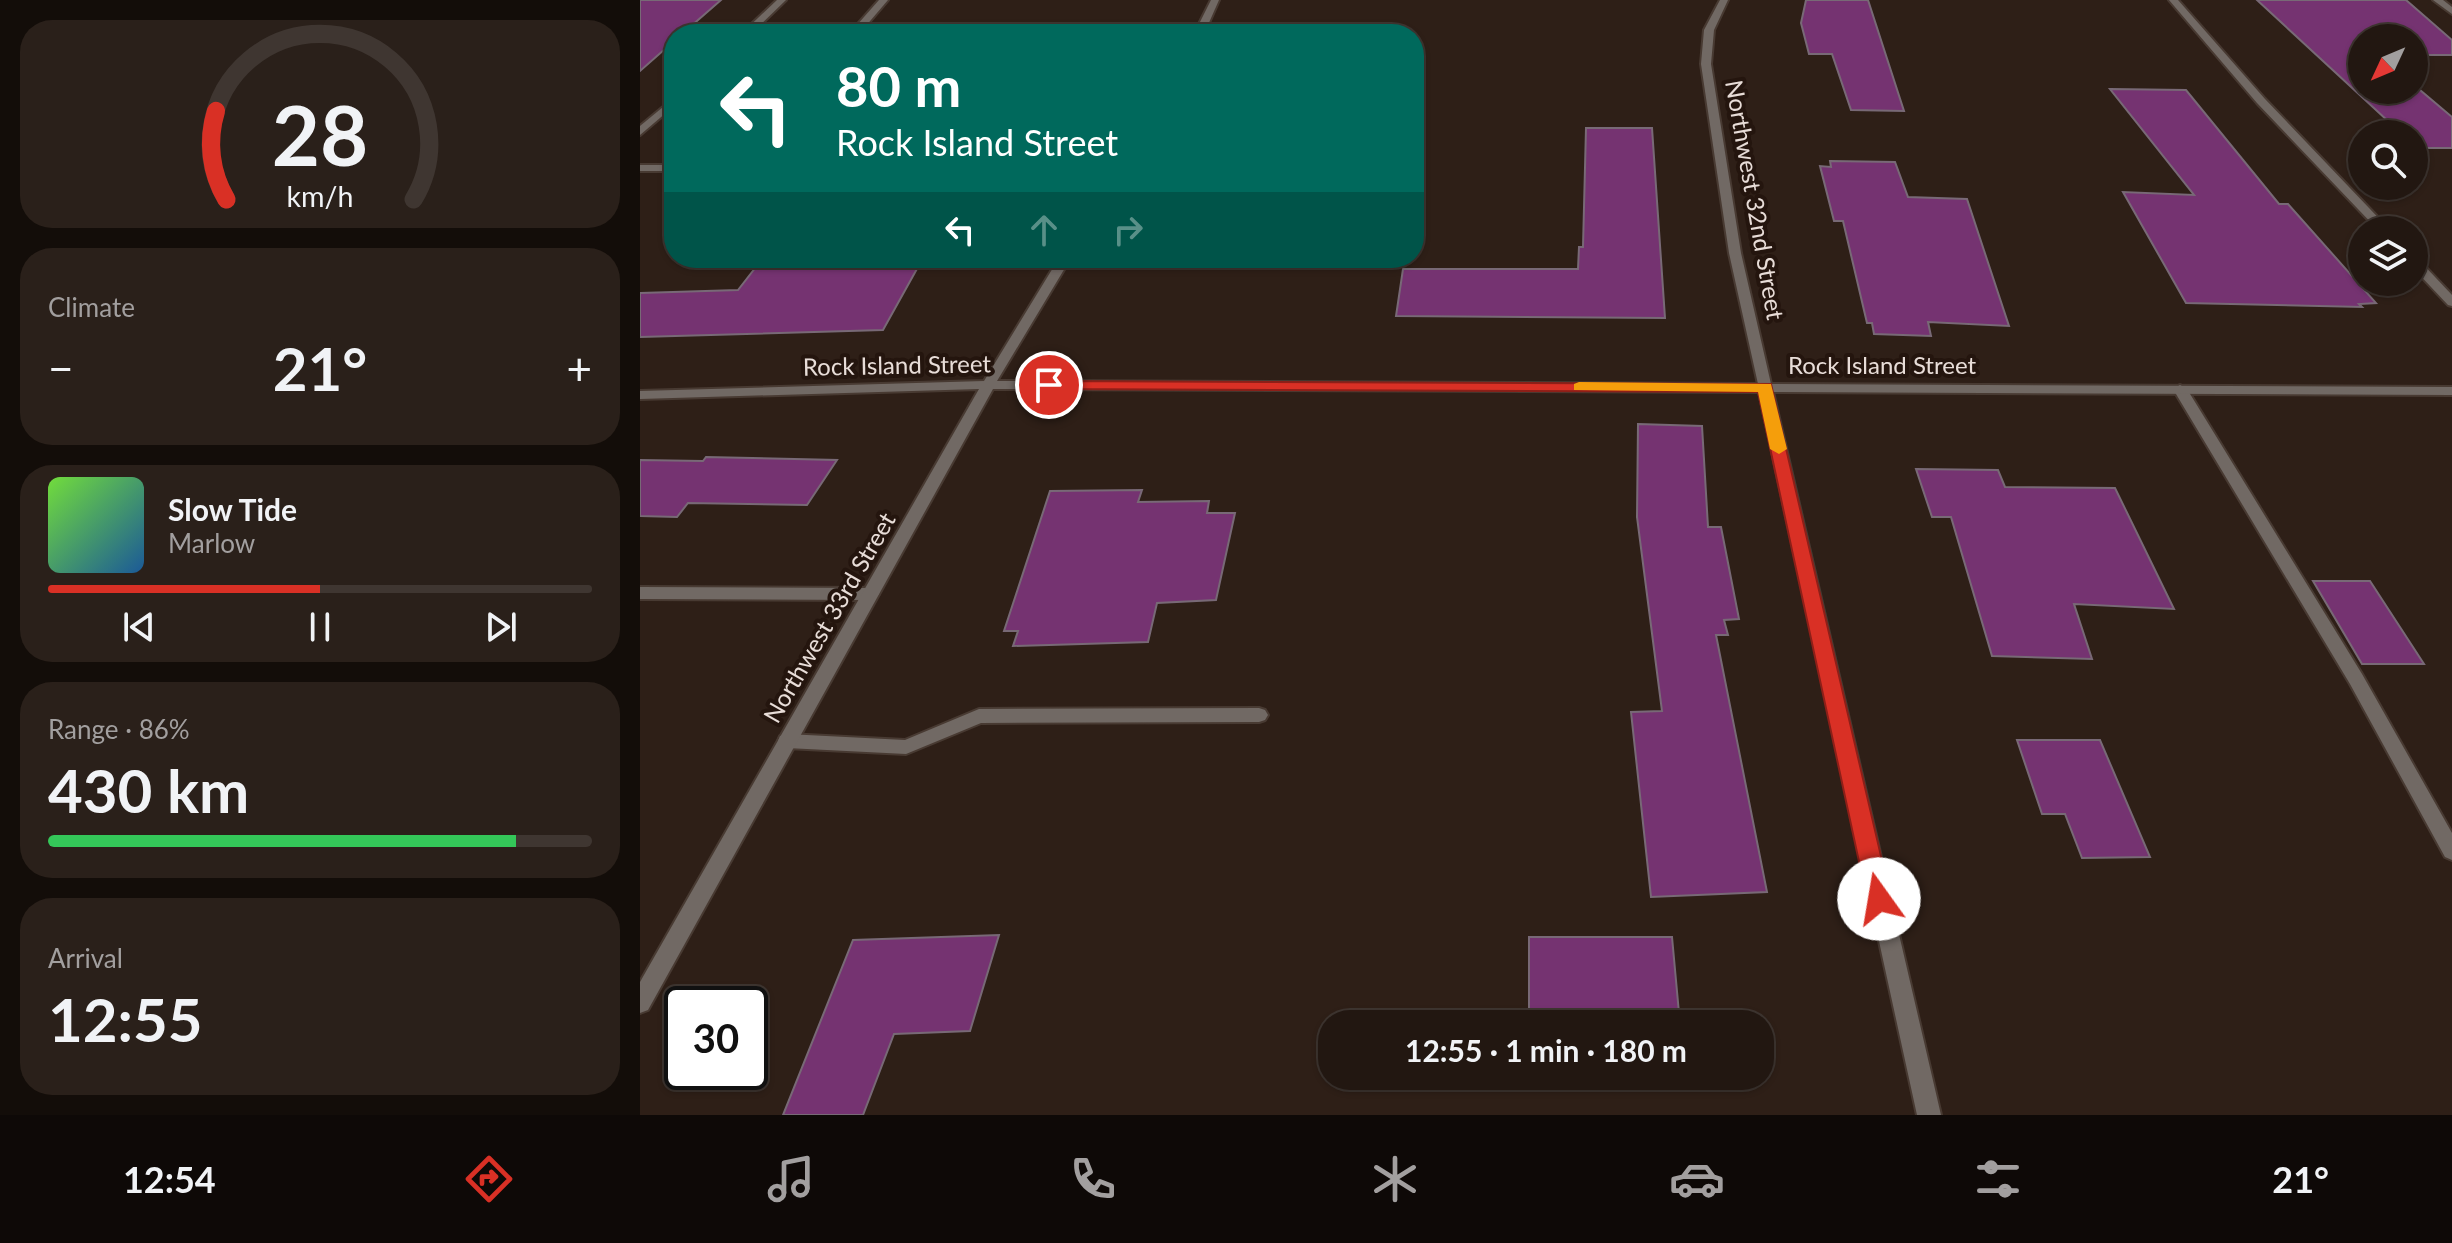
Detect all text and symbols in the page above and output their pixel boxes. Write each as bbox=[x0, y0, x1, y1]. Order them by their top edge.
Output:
north arrow bbox=[2348, 24, 2428, 104]
map controls bbox=[2348, 24, 2428, 296]
text: 80 m bbox=[836, 52, 961, 119]
icon: left bbox=[704, 56, 808, 160]
street label: Northwest 32nd Street bbox=[1720, 78, 1791, 322]
text: 28 bbox=[272, 84, 368, 184]
text: Rock Island Street bbox=[836, 120, 1118, 164]
button: search bbox=[2348, 120, 2428, 200]
text: km/h bbox=[287, 179, 353, 213]
icon: left bbox=[938, 208, 982, 252]
icon: ahead bbox=[1022, 208, 1066, 252]
icon: right bbox=[1106, 208, 1150, 252]
button: layers bbox=[2348, 216, 2428, 296]
text: Climate bbox=[48, 291, 135, 323]
text: 21° bbox=[273, 332, 367, 404]
text: − bbox=[48, 342, 74, 394]
text: + bbox=[566, 342, 592, 394]
street label: Rock Island Street bbox=[803, 348, 992, 381]
street label: Rock Island Street bbox=[1788, 350, 1976, 379]
pin bbox=[1015, 351, 1083, 419]
icon: arrive bbox=[1027, 363, 1071, 407]
text: Slow Tide bbox=[168, 491, 297, 527]
street label: Northwest 33rd Street bbox=[757, 507, 901, 727]
text: Marlow bbox=[168, 527, 255, 559]
icon: previous bbox=[117, 605, 161, 649]
icon: pause bbox=[298, 605, 342, 649]
icon: next bbox=[479, 605, 523, 649]
text: Range · 86% bbox=[48, 713, 190, 745]
text: 430 km bbox=[48, 754, 249, 826]
position arrow bbox=[1837, 857, 1921, 941]
text: Arrival bbox=[48, 942, 123, 974]
text: 12:55 bbox=[48, 983, 203, 1055]
speed limit sign: 30 bbox=[664, 986, 768, 1090]
text: 12:55 · 1 min · 180 m bbox=[1405, 1032, 1687, 1068]
icon: directions bbox=[461, 1151, 517, 1207]
icon: music bbox=[763, 1151, 819, 1207]
icon: phone bbox=[1065, 1151, 1121, 1207]
icon: climate bbox=[1367, 1151, 1423, 1207]
icon: car bbox=[1669, 1151, 1725, 1207]
icon: filters bbox=[1970, 1151, 2026, 1207]
text: 12:54 bbox=[123, 1157, 216, 1201]
text: 21° bbox=[2272, 1157, 2329, 1201]

